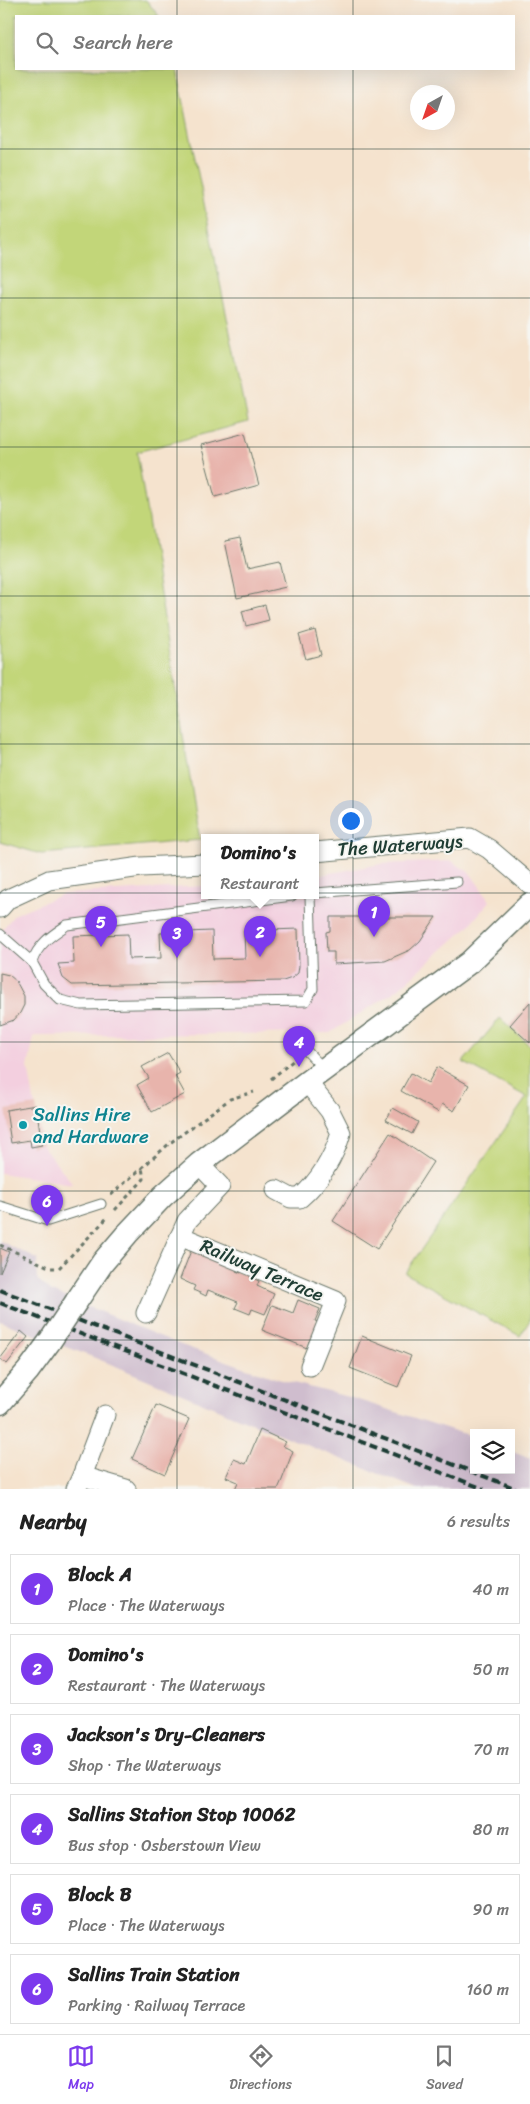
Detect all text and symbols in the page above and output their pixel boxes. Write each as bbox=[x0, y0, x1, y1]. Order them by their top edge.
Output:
search box bbox=[15, 15, 515, 70]
text: Search here bbox=[73, 26, 173, 59]
icon: search bbox=[33, 29, 61, 57]
north arrow bbox=[410, 85, 455, 130]
your location bbox=[338, 808, 364, 834]
street label: The Waterways bbox=[336, 824, 464, 866]
popup bbox=[201, 834, 319, 899]
text: Domino's bbox=[220, 836, 296, 869]
text: Restaurant bbox=[220, 869, 300, 898]
pin: 1 bbox=[358, 896, 390, 937]
pin: 5 bbox=[85, 906, 117, 947]
pin: 2 bbox=[244, 916, 276, 957]
pin: 3 bbox=[161, 917, 193, 958]
pin: 4 bbox=[283, 1026, 315, 1067]
place label: Sallins Hire and Hardware bbox=[33, 1098, 149, 1153]
marker: Sallins Hire and Hardware bbox=[17, 1119, 29, 1131]
pin: 6 bbox=[31, 1185, 63, 1226]
street label: Railway Terrace bbox=[195, 1229, 329, 1311]
map controls bbox=[470, 1429, 515, 1474]
button: layers bbox=[470, 1429, 515, 1474]
text: Nearby bbox=[20, 1503, 86, 1541]
text: 6 results bbox=[447, 1507, 510, 1536]
text: Block A bbox=[68, 1558, 132, 1591]
text: 1 bbox=[34, 1575, 40, 1604]
text: 40 m bbox=[472, 1575, 509, 1604]
text: Place · The Waterways bbox=[68, 1591, 225, 1620]
text: Domino's bbox=[68, 1638, 143, 1671]
text: 2 bbox=[32, 1655, 42, 1684]
text: 50 m bbox=[473, 1655, 509, 1684]
text: Restaurant · The Waterways bbox=[68, 1671, 265, 1700]
text: Jackson's Dry-Cleaners bbox=[68, 1718, 265, 1751]
text: 3 bbox=[33, 1735, 41, 1764]
text: 70 m bbox=[473, 1735, 509, 1764]
text: Shop · The Waterways bbox=[68, 1751, 221, 1780]
text: Sallins Station Stop 10062 bbox=[68, 1798, 296, 1831]
text: 4 bbox=[32, 1815, 42, 1844]
text: 80 m bbox=[473, 1815, 509, 1844]
text: Bus stop · Osberstown View bbox=[68, 1831, 261, 1860]
text: Block B bbox=[68, 1878, 132, 1911]
text: 5 bbox=[32, 1895, 42, 1924]
text: 90 m bbox=[473, 1895, 509, 1924]
text: Place · The Waterways bbox=[68, 1911, 225, 1940]
text: Sallins Train Station bbox=[68, 1958, 240, 1991]
text: 6 bbox=[32, 1975, 42, 2004]
text: 160 m bbox=[466, 1975, 509, 2004]
text: Parking · Railway Terrace bbox=[68, 1991, 245, 2020]
tab: Map bbox=[67, 2042, 95, 2097]
tab: Directions bbox=[229, 2042, 292, 2097]
tab: Saved bbox=[426, 2042, 463, 2097]

